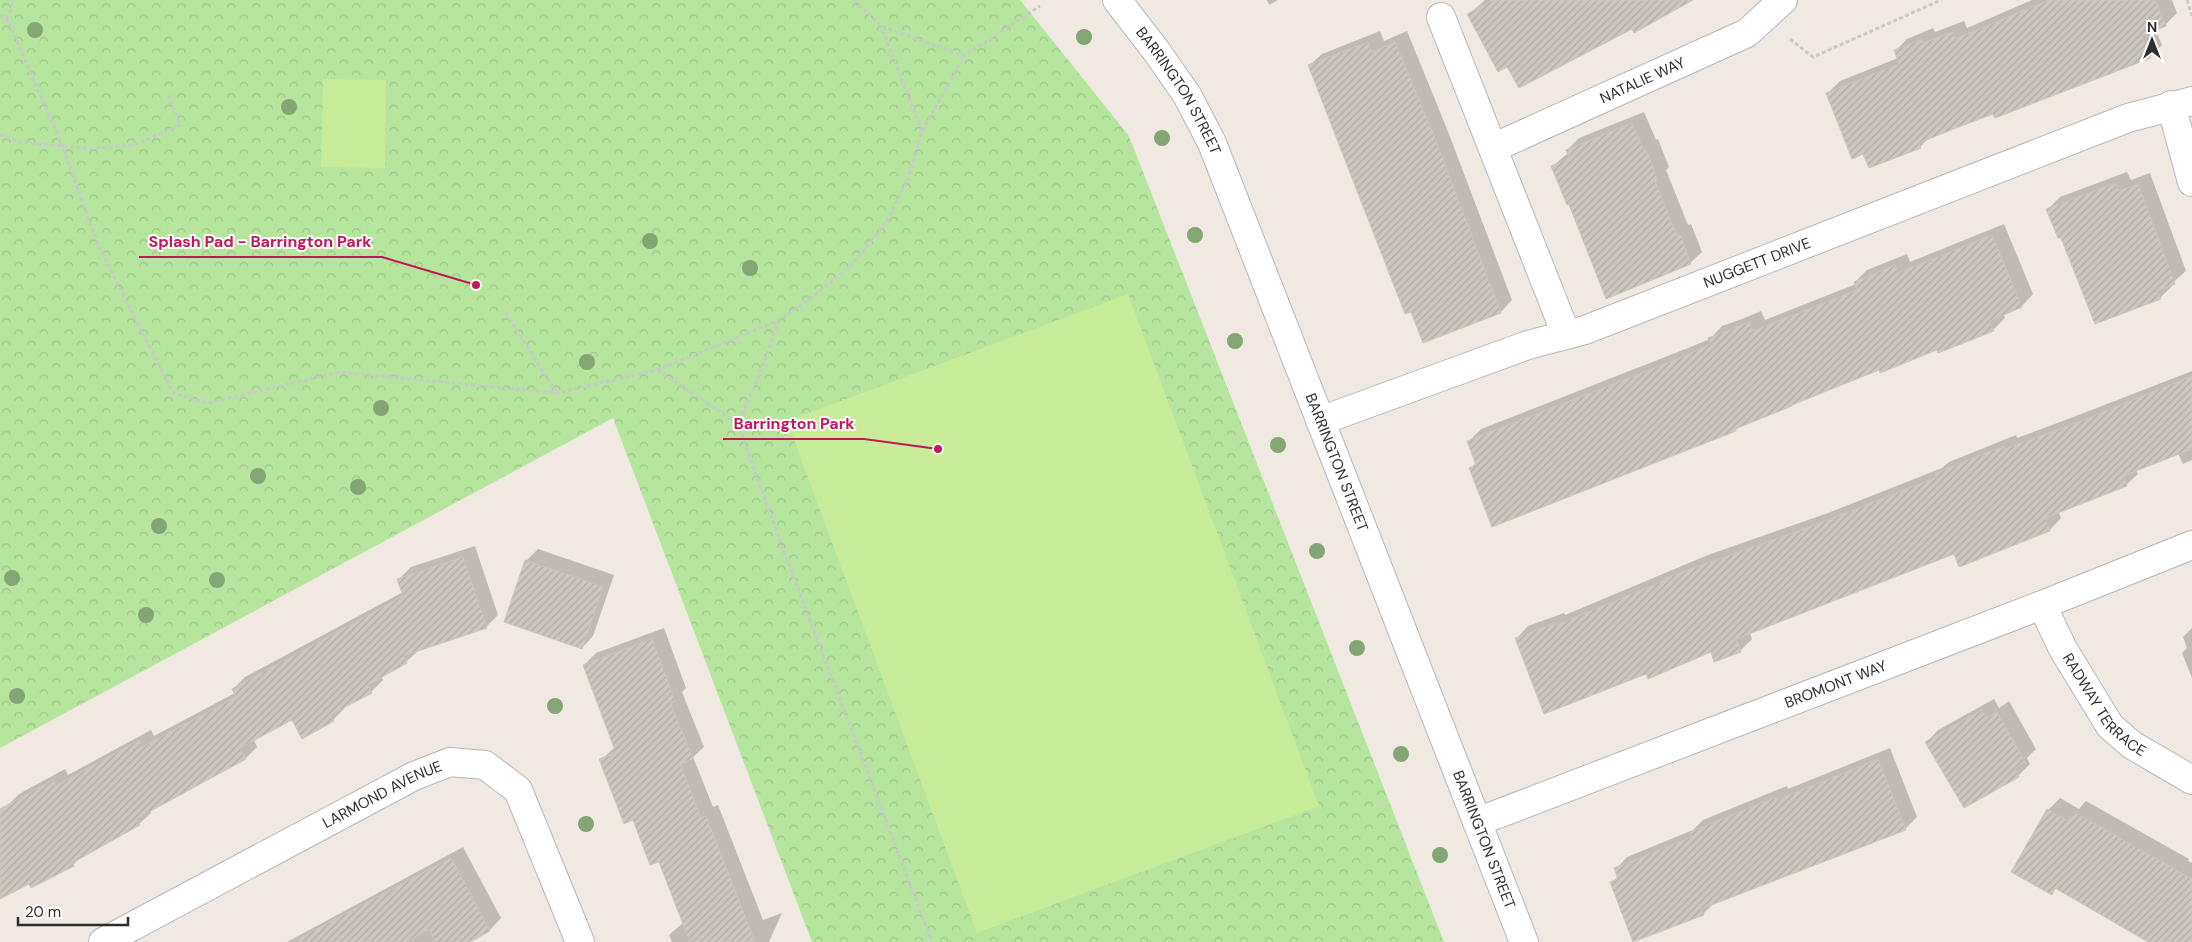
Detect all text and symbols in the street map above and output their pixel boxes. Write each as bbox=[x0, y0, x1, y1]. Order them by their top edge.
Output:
north arrow bbox=[2127, 15, 2177, 65]
text: N bbox=[2147, 18, 2157, 36]
street label: BARRINGTON STREET bbox=[1131, 23, 1225, 157]
street label: NATALIE WAY bbox=[1597, 52, 1688, 108]
callout: Splash Pad - Barrington Park bbox=[139, 226, 382, 257]
text: Splash Pad - Barrington Park bbox=[149, 231, 372, 252]
street label: NUGGETT DRIVE bbox=[1700, 233, 1814, 293]
street label: BARRINGTON STREET bbox=[1301, 390, 1373, 534]
callout: Barrington Park bbox=[723, 408, 864, 439]
text: Barrington Park bbox=[733, 413, 855, 434]
street label: RADWAY TERRACE bbox=[2058, 649, 2150, 761]
street label: BROMONT WAY bbox=[1782, 656, 1890, 713]
street label: LARMOND AVENUE bbox=[319, 756, 445, 833]
street label: BARRINGTON STREET bbox=[1448, 767, 1520, 912]
scale bar bbox=[18, 894, 128, 926]
text: 20 m bbox=[25, 902, 61, 922]

